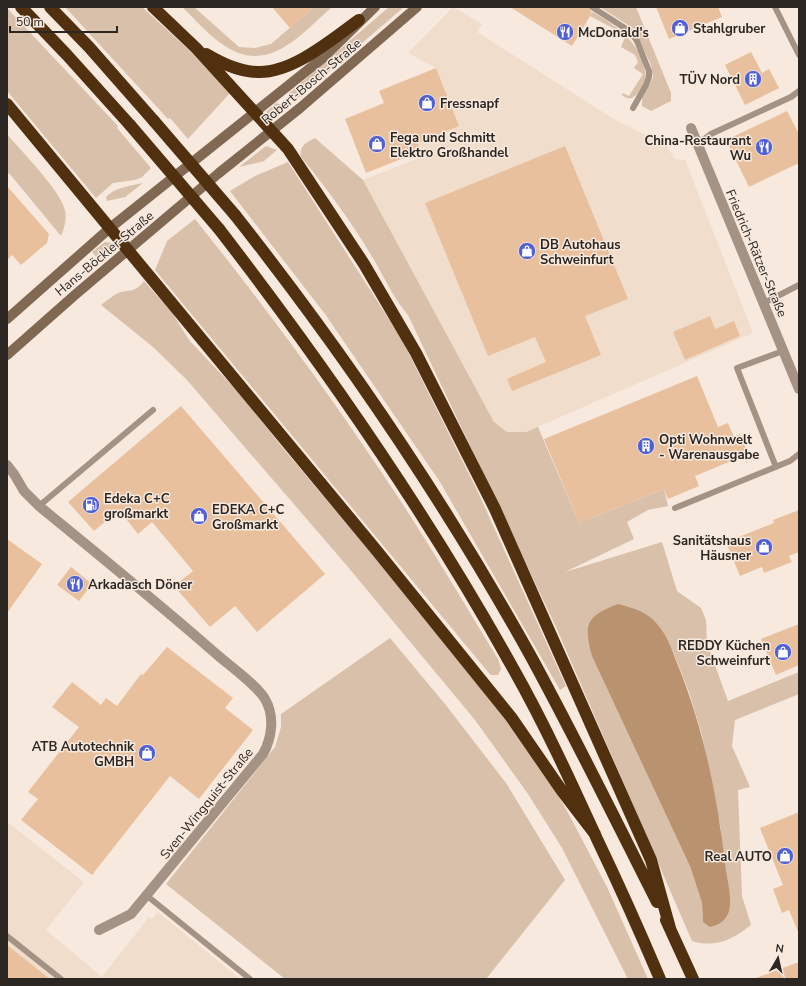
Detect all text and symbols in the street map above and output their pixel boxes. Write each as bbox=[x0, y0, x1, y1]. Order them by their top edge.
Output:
scale bar bbox=[10, 8, 117, 34]
text: 50 m bbox=[16, 14, 44, 30]
shop icon: Stahlgruber bbox=[670, 18, 690, 38]
place label: Stahlgruber bbox=[693, 20, 766, 38]
restaurant icon: McDonald's bbox=[555, 22, 575, 42]
place label: McDonald's bbox=[578, 24, 649, 42]
street label: Robert-Bosch-Straße bbox=[258, 35, 365, 129]
building icon: TÜV Nord bbox=[743, 69, 763, 89]
place label: TÜV Nord bbox=[680, 71, 740, 89]
shop icon: Fressnapf bbox=[417, 93, 437, 113]
place label: Fressnapf bbox=[440, 95, 499, 113]
place label: Fega und Schmitt Elektro Großhandel bbox=[390, 129, 509, 162]
place label: China-Restaurant Wu bbox=[644, 132, 752, 165]
shop icon: Fega und Schmitt Elektro Großhandel bbox=[367, 134, 387, 154]
restaurant icon: China-Restaurant Wu bbox=[754, 137, 774, 157]
street label: Friedrich-Rätzer-Straße bbox=[721, 187, 791, 320]
street label: Hans-Böckler-Straße bbox=[51, 207, 158, 300]
place label: DB Autohaus Schweinfurt bbox=[540, 236, 621, 269]
shop icon: DB Autohaus Schweinfurt bbox=[517, 241, 537, 261]
place label: Opti Wohnwelt - Warenausgabe bbox=[659, 431, 759, 464]
building icon: Opti Wohnwelt - Warenausgabe bbox=[636, 436, 656, 456]
place label: Edeka C+C großmarkt bbox=[104, 490, 170, 523]
fuel station icon: Edeka C+C großmarkt bbox=[81, 495, 101, 515]
place label: EDEKA C+C Großmarkt bbox=[212, 501, 285, 534]
shop icon: EDEKA C+C Großmarkt bbox=[189, 506, 209, 526]
place label: Sanitätshaus Häusner bbox=[673, 532, 752, 565]
shop icon: Sanitätshaus Häusner bbox=[754, 537, 774, 557]
restaurant icon: Arkadasch Döner bbox=[65, 574, 85, 594]
place label: Arkadasch Döner bbox=[88, 576, 193, 594]
place label: REDDY Küchen Schweinfurt bbox=[678, 637, 771, 670]
shop icon: REDDY Küchen Schweinfurt bbox=[773, 642, 793, 662]
place label: ATB Autotechnik GMBH bbox=[32, 738, 135, 771]
shop icon: ATB Autotechnik GMBH bbox=[137, 743, 157, 763]
street label: Sven-Wingquist-Straße bbox=[156, 744, 257, 863]
shop icon: Real AUTO bbox=[775, 846, 795, 866]
place label: Real AUTO bbox=[705, 848, 772, 866]
north arrow bbox=[758, 938, 798, 978]
text: N bbox=[774, 941, 785, 957]

